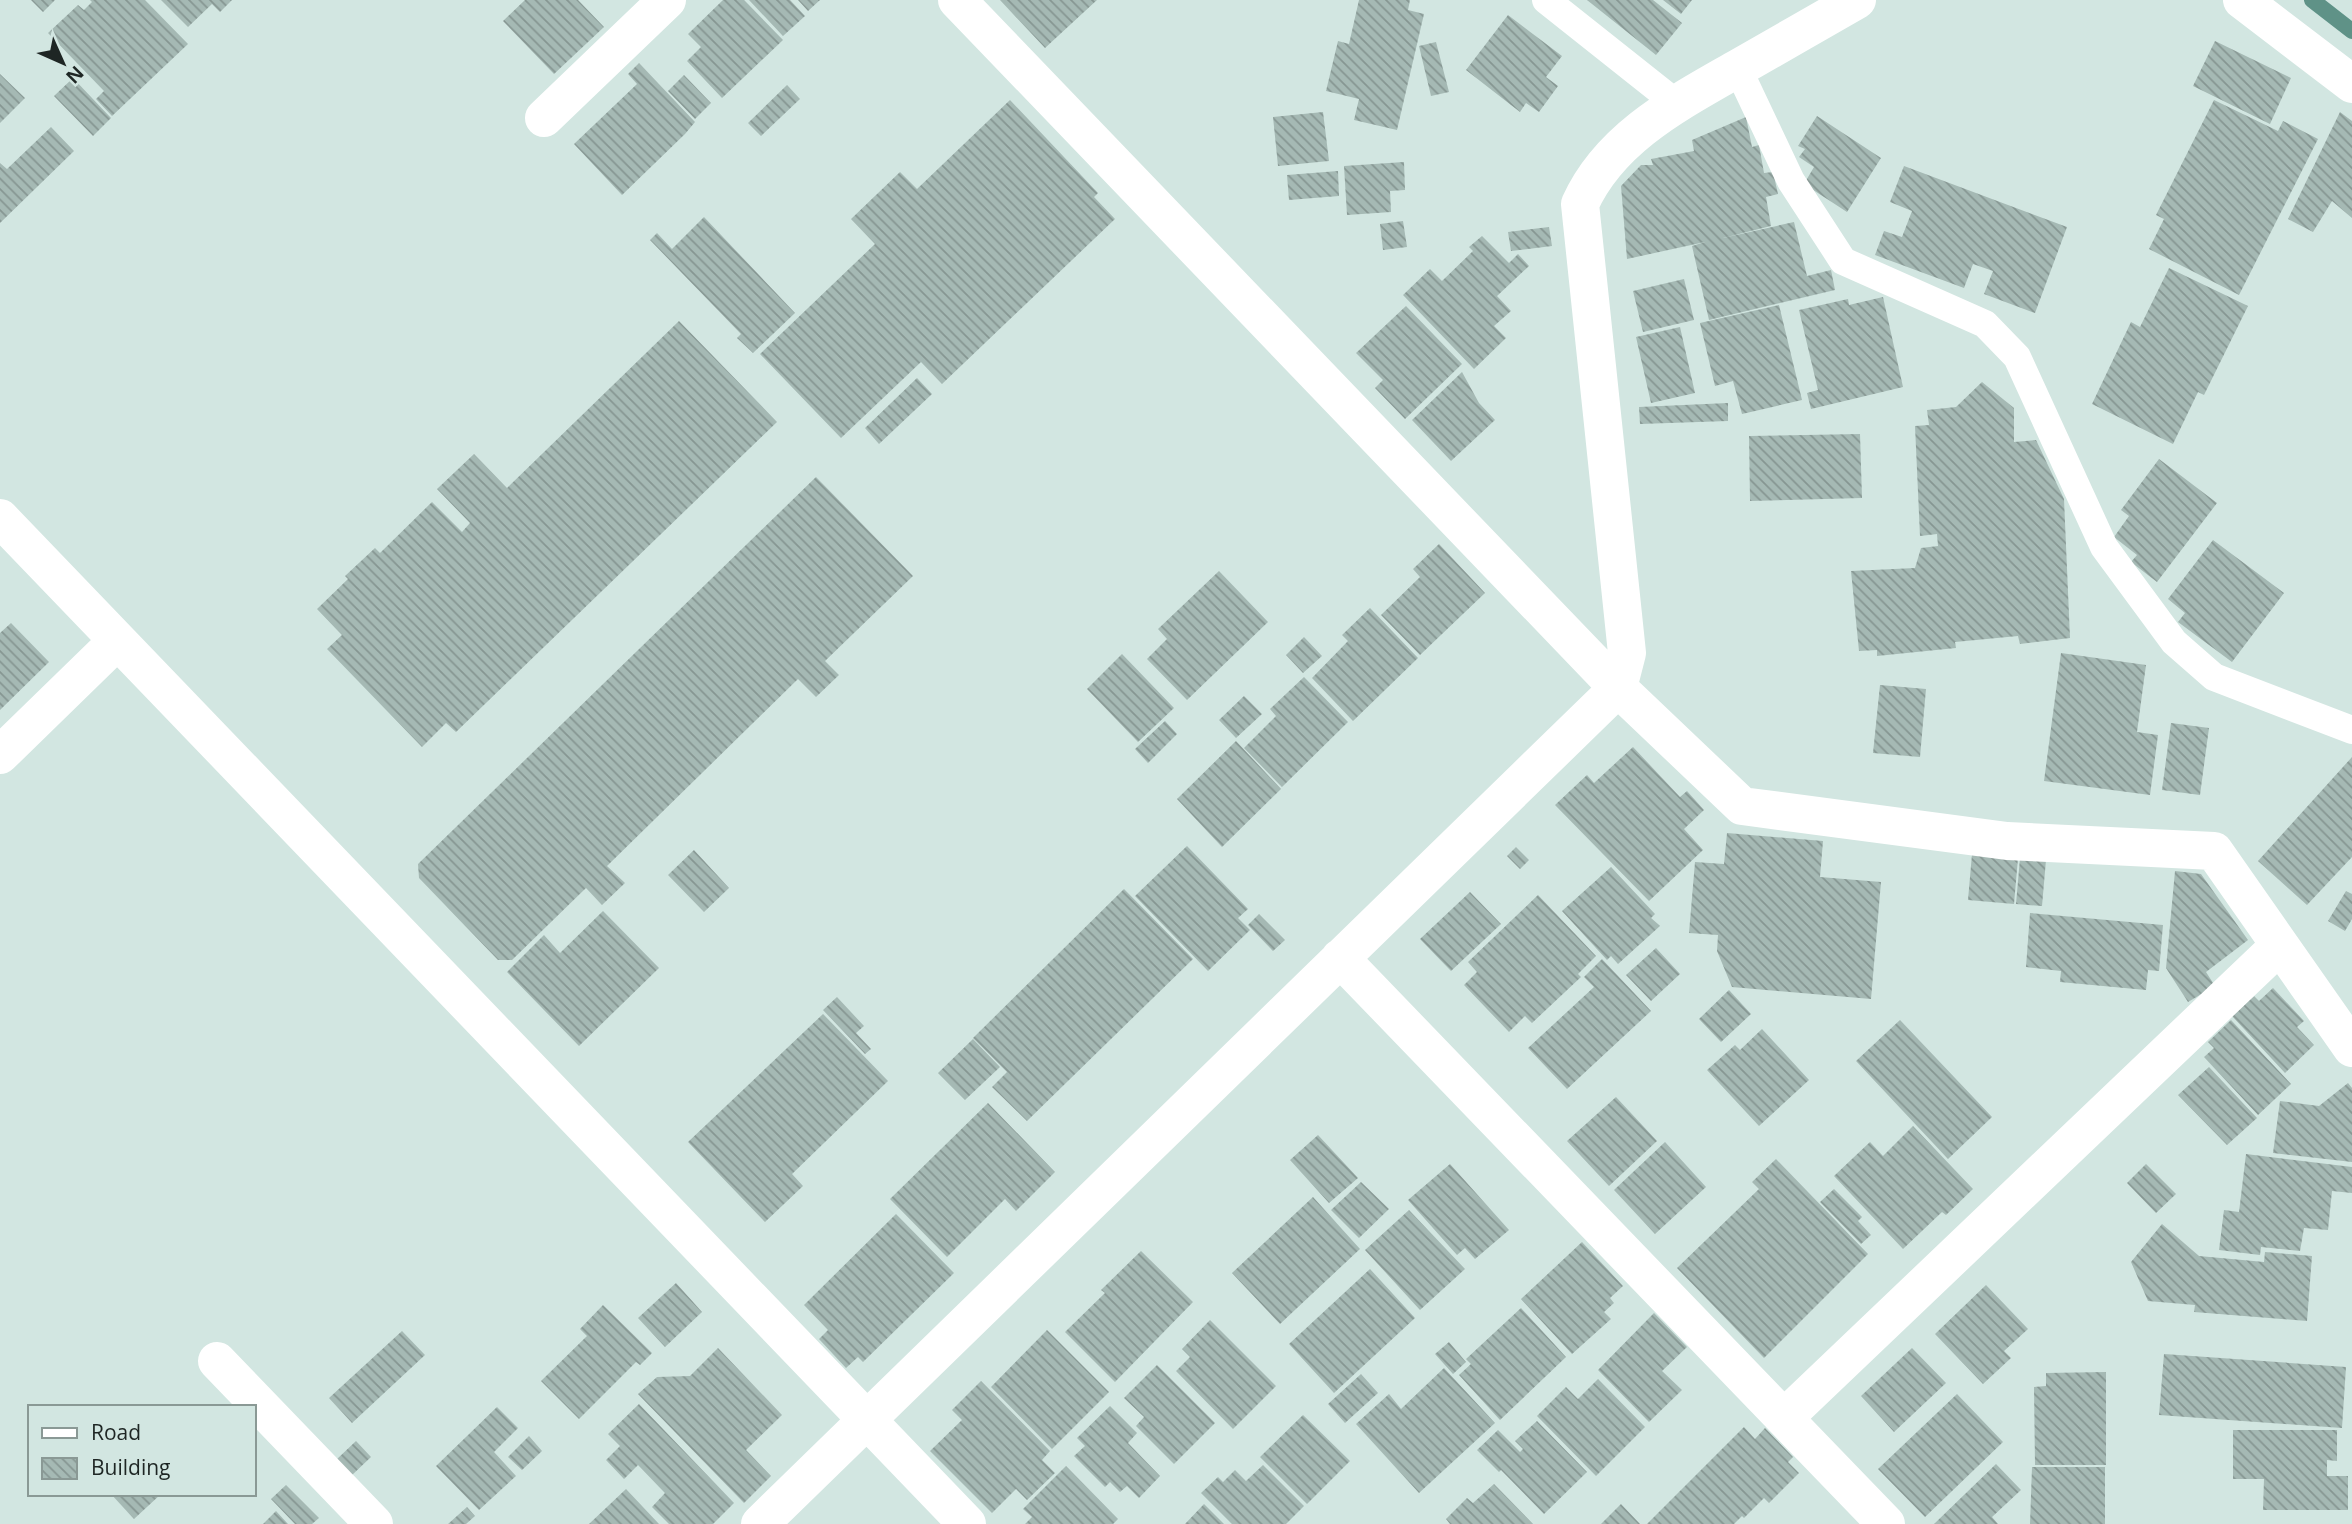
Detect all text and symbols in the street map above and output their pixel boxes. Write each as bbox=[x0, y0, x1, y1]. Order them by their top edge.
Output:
north arrow bbox=[28, 28, 98, 98]
text: N bbox=[60, 60, 90, 90]
legend bbox=[28, 1405, 256, 1496]
text: Road bbox=[91, 1418, 141, 1446]
text: Building bbox=[91, 1453, 170, 1481]

